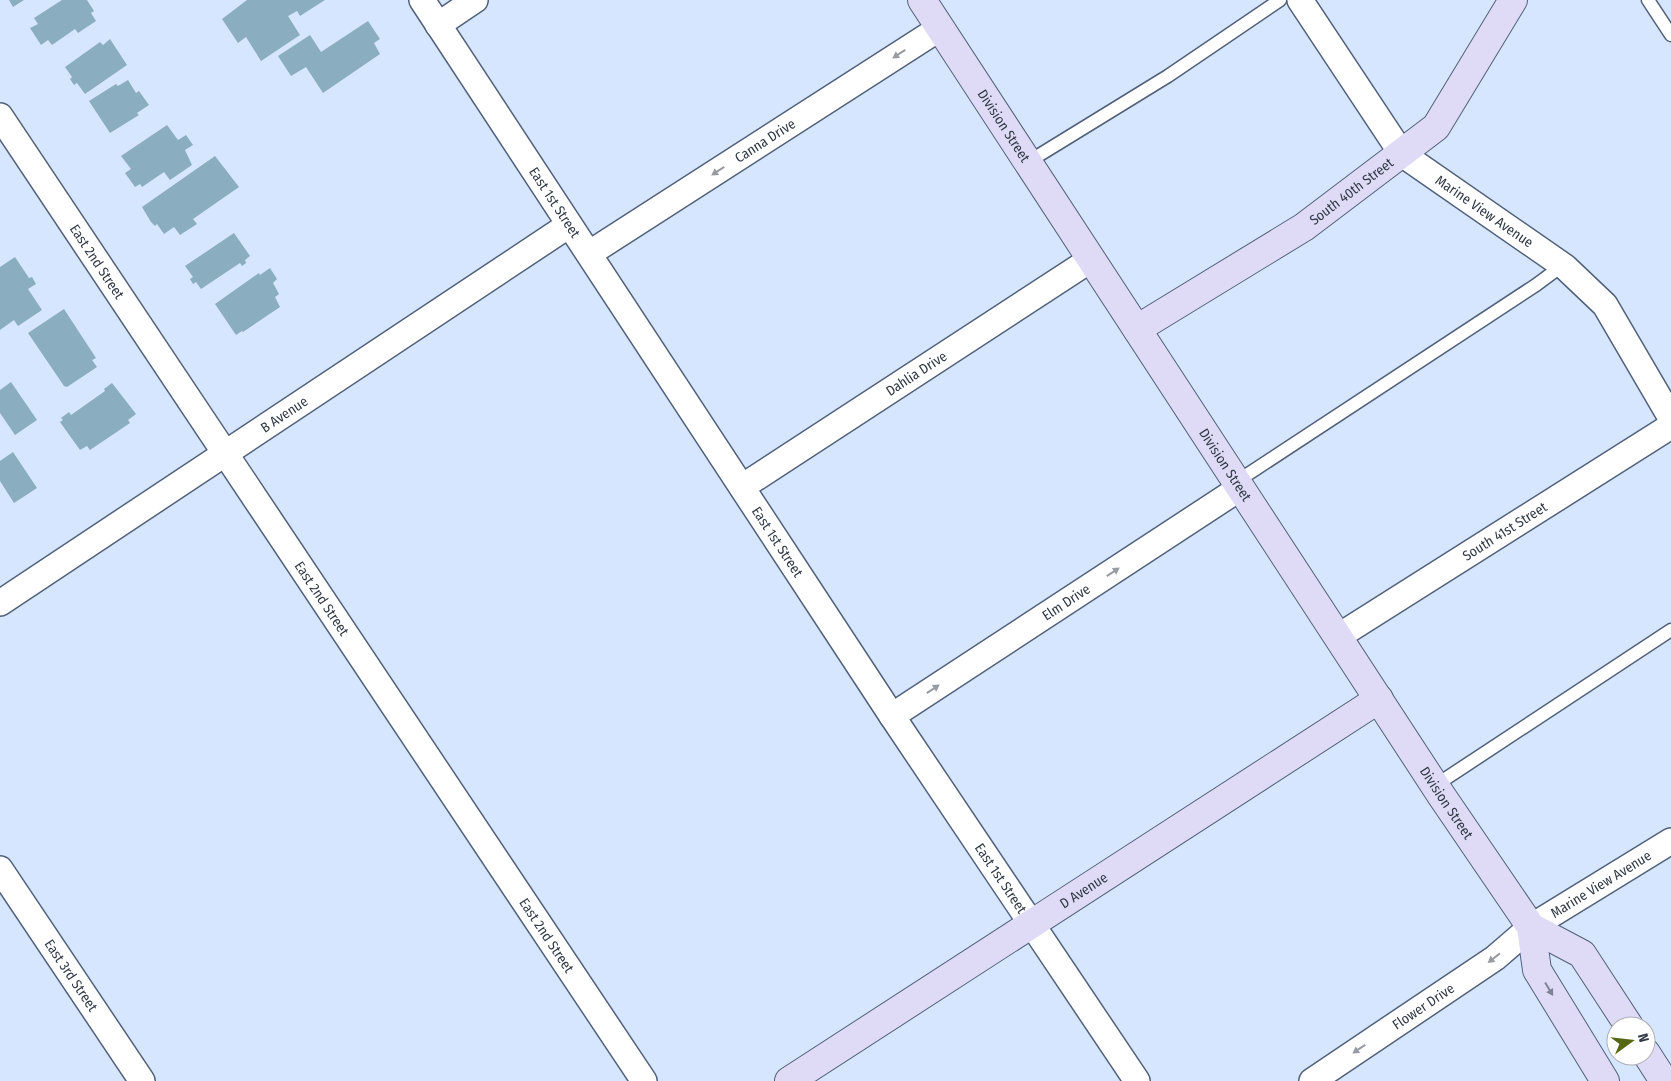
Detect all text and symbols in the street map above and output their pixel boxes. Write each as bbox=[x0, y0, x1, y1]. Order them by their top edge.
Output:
one-way arrow bbox=[892, 50, 905, 59]
street label: Division Street bbox=[974, 86, 1034, 166]
street label: Canna Drive bbox=[732, 115, 799, 167]
street label: South 40th Street bbox=[1306, 154, 1397, 229]
street label: East 1st Street bbox=[525, 164, 584, 241]
one-way arrow bbox=[711, 166, 724, 175]
street label: Marine View Avenue bbox=[1432, 172, 1536, 251]
street label: East 2nd Street bbox=[66, 221, 128, 303]
street label: Dahlia Drive bbox=[883, 348, 950, 400]
street label: B Avenue bbox=[257, 393, 311, 436]
street label: Division Street bbox=[1195, 425, 1255, 505]
street label: South 41st Street bbox=[1459, 498, 1551, 565]
street label: East 1st Street bbox=[748, 504, 807, 581]
street label: East 2nd Street bbox=[291, 558, 353, 639]
one-way arrow bbox=[1106, 567, 1120, 576]
street label: Elm Drive bbox=[1039, 581, 1094, 624]
one-way arrow bbox=[926, 685, 940, 694]
street label: Division Street bbox=[1416, 764, 1477, 843]
street label: East 1st Street bbox=[971, 840, 1030, 917]
street label: Marine View Avenue bbox=[1548, 847, 1655, 922]
street label: D Avenue bbox=[1057, 869, 1111, 912]
street label: East 2nd Street bbox=[515, 895, 577, 976]
street label: East 3rd Street bbox=[41, 936, 101, 1015]
one-way arrow bbox=[1488, 953, 1501, 964]
street label: Flower Drive bbox=[1389, 980, 1458, 1034]
one-way arrow bbox=[1545, 983, 1554, 996]
north arrow bbox=[1606, 1016, 1656, 1066]
text: N bbox=[1634, 1032, 1652, 1044]
one-way arrow bbox=[1353, 1044, 1366, 1054]

